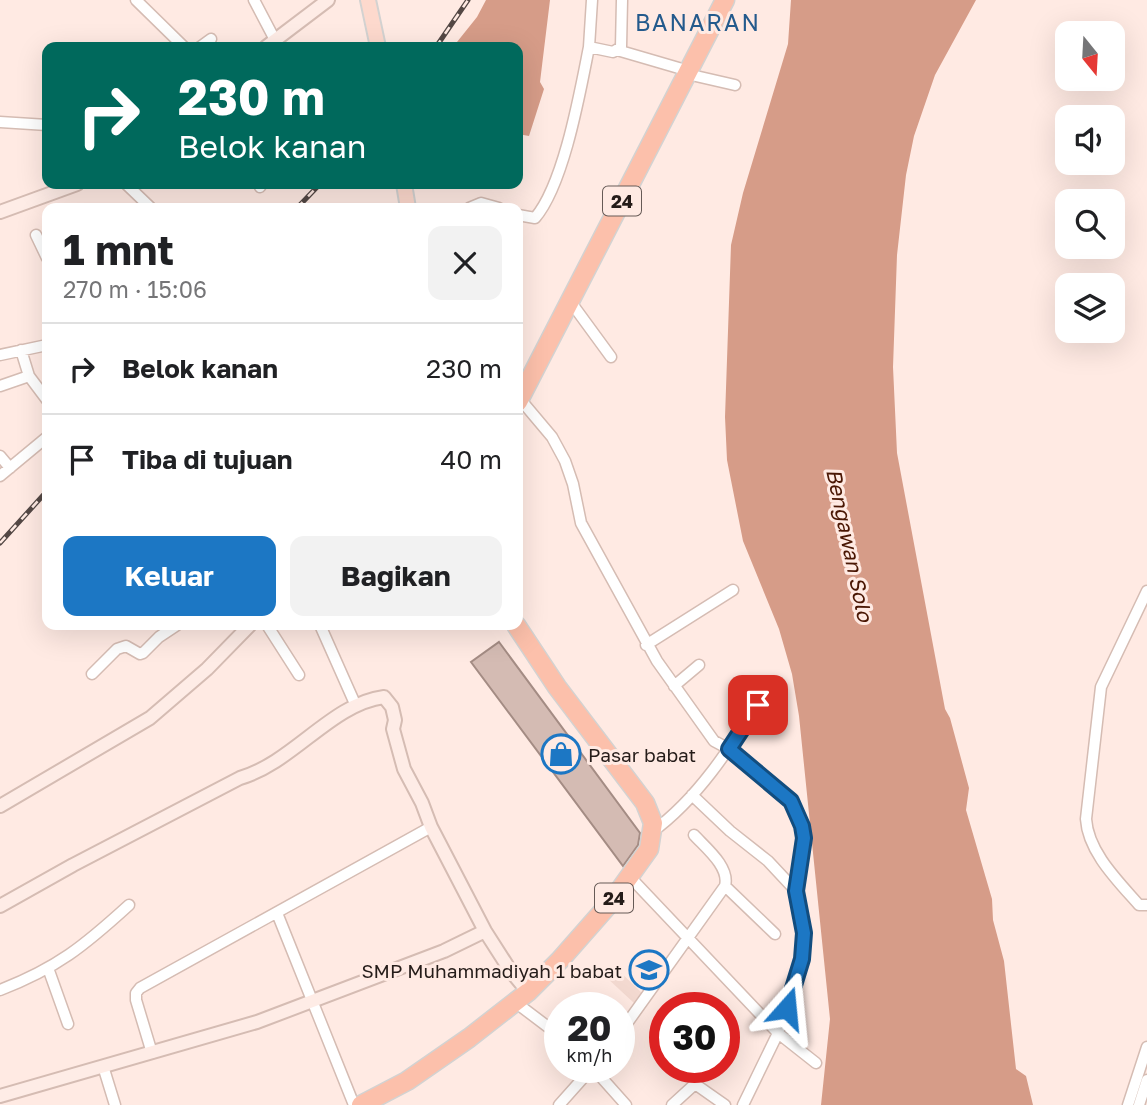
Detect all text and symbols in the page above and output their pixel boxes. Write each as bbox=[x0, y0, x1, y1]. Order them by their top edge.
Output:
district label: BANARAN bbox=[635, 8, 761, 36]
north arrow bbox=[1055, 21, 1125, 91]
map controls bbox=[1055, 21, 1125, 343]
text: 230 m bbox=[178, 67, 325, 126]
icon: right bbox=[63, 70, 154, 161]
button: sound bbox=[1055, 105, 1125, 175]
text: Belok kanan bbox=[178, 127, 366, 165]
road number: 24 bbox=[603, 186, 641, 216]
button: search bbox=[1055, 189, 1125, 259]
text: 1 mnt bbox=[63, 224, 174, 274]
button: close bbox=[428, 226, 502, 300]
button: layers bbox=[1055, 273, 1125, 343]
text: 270 m · 15:06 bbox=[63, 275, 207, 303]
icon: right bbox=[63, 350, 101, 388]
text: Belok kanan bbox=[122, 353, 278, 384]
text: 230 m bbox=[426, 353, 502, 384]
icon: arrive bbox=[63, 441, 101, 479]
text: Tiba di tujuan bbox=[122, 444, 292, 475]
text: 40 m bbox=[441, 444, 502, 475]
water label: Bengawan Solo bbox=[821, 466, 879, 625]
button: Keluar bbox=[63, 536, 276, 616]
button: Bagikan bbox=[290, 536, 502, 616]
pin bbox=[728, 675, 788, 735]
icon: arrive bbox=[739, 686, 777, 724]
shop icon: Pasar babat bbox=[540, 733, 582, 775]
place label: Pasar babat bbox=[588, 743, 696, 766]
road number: 24 bbox=[595, 884, 633, 912]
school or university icon: SMP Muhammadiyah 1 babat bbox=[628, 949, 670, 991]
place label: SMP Muhammadiyah 1 babat bbox=[361, 959, 622, 982]
position arrow bbox=[750, 971, 824, 1045]
speed limit sign: 30 bbox=[649, 992, 740, 1083]
text: 20 bbox=[567, 1007, 612, 1049]
text: km/h bbox=[567, 1044, 612, 1066]

